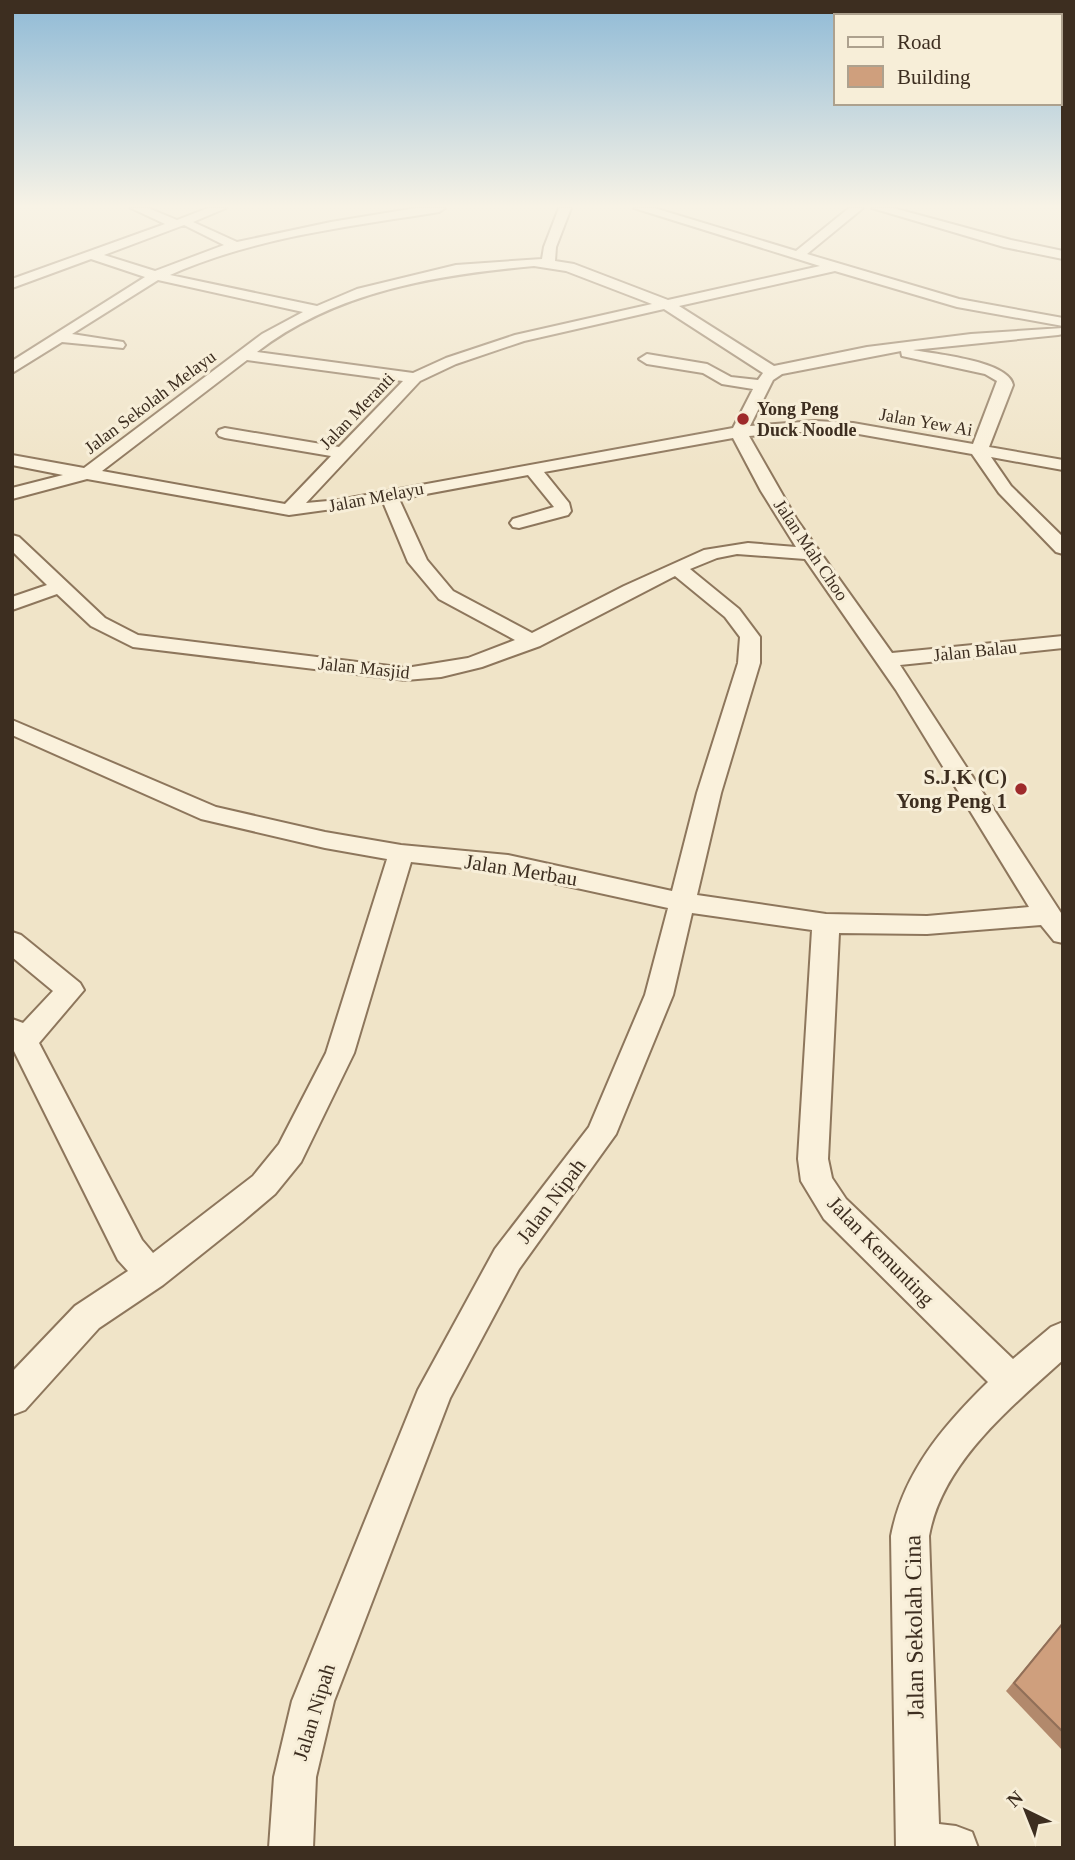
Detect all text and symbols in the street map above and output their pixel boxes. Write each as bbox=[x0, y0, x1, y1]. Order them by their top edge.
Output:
legend bbox=[834, 14, 1061, 105]
text: Road bbox=[897, 30, 942, 54]
text: Building bbox=[897, 65, 971, 89]
street label: Jalan Sekolah Melayu bbox=[81, 346, 219, 458]
street label: Jalan Meranti bbox=[316, 369, 398, 453]
place label: Yong Peng Duck Noodle bbox=[757, 399, 857, 440]
street label: Jalan Yew Ai bbox=[878, 404, 974, 440]
marker: Yong Peng Duck Noodle bbox=[735, 411, 751, 427]
street label: Jalan Melayu bbox=[327, 478, 425, 516]
street label: Jalan Mah Choo bbox=[770, 496, 852, 604]
street label: Jalan Balau bbox=[932, 637, 1018, 665]
street label: Jalan Masjid bbox=[317, 653, 411, 683]
place label: S.J.K (C) Yong Peng 1 bbox=[896, 765, 1007, 813]
marker: S.J.K (C) Yong Peng 1 bbox=[1013, 781, 1029, 797]
street label: Jalan Merbau bbox=[463, 849, 580, 891]
street label: Jalan Nipah bbox=[511, 1154, 591, 1248]
street label: Jalan Kemunting bbox=[823, 1191, 940, 1311]
street label: Jalan Sekolah Cina bbox=[899, 1534, 929, 1719]
street label: Jalan Nipah bbox=[288, 1660, 340, 1763]
north arrow bbox=[991, 1776, 1061, 1846]
text: N bbox=[1003, 1786, 1027, 1811]

